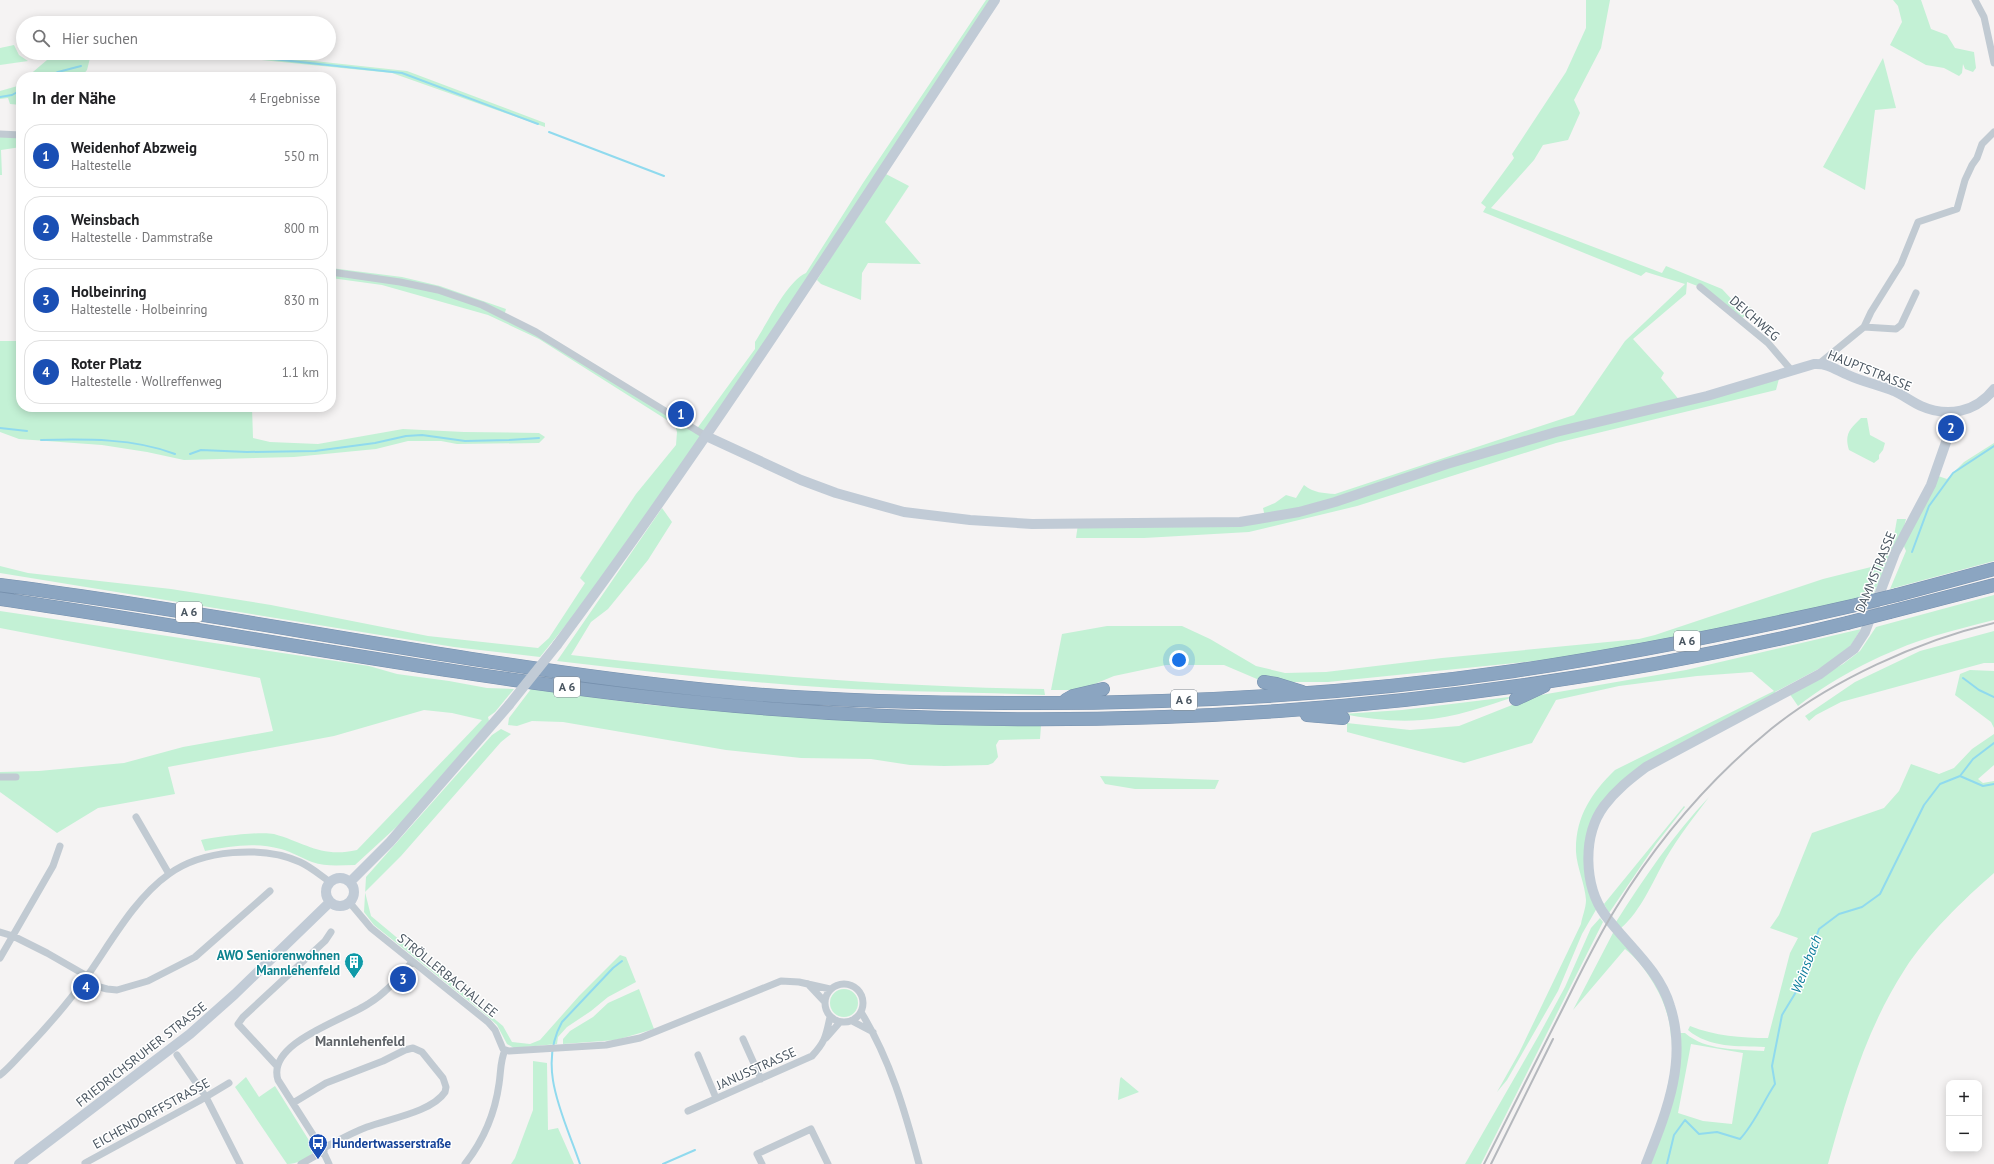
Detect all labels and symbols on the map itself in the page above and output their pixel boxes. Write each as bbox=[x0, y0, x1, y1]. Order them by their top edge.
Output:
street label: DEICHWEG bbox=[1726, 292, 1783, 345]
street label: HAUPTSTRASSE bbox=[1825, 346, 1914, 395]
pin: 1 bbox=[668, 399, 694, 429]
pin: 2 bbox=[1938, 413, 1964, 443]
street label: DAMMSTRASSE bbox=[1851, 529, 1900, 615]
road number: A 6 bbox=[176, 602, 202, 622]
road number: A 6 bbox=[1674, 631, 1700, 651]
your location bbox=[1169, 650, 1189, 670]
road number: A 6 bbox=[554, 677, 580, 697]
road number: A 6 bbox=[1171, 690, 1197, 710]
street label: STRÖLLERBACHALLEE bbox=[394, 930, 501, 1021]
water label: Weinsbach bbox=[1787, 932, 1825, 996]
place label: AWO Seniorenwohnen Mannlehenfeld bbox=[217, 947, 340, 979]
building icon: AWO Seniorenwohnen Mannlehenfeld bbox=[343, 951, 365, 979]
pin: 3 bbox=[390, 964, 416, 994]
pin: 4 bbox=[73, 972, 99, 1002]
street label: FRIEDRICHSRUHER STRASSE bbox=[73, 998, 210, 1111]
district label: Mannlehenfeld bbox=[315, 1032, 405, 1050]
street label: JANUSSTRASSE bbox=[713, 1043, 799, 1094]
street label: EICHENDORFFSTRASSE bbox=[90, 1074, 213, 1153]
bus stop icon: Hundertwasserstraße bbox=[307, 1132, 329, 1160]
place label: Hundertwasserstraße bbox=[332, 1135, 452, 1152]

